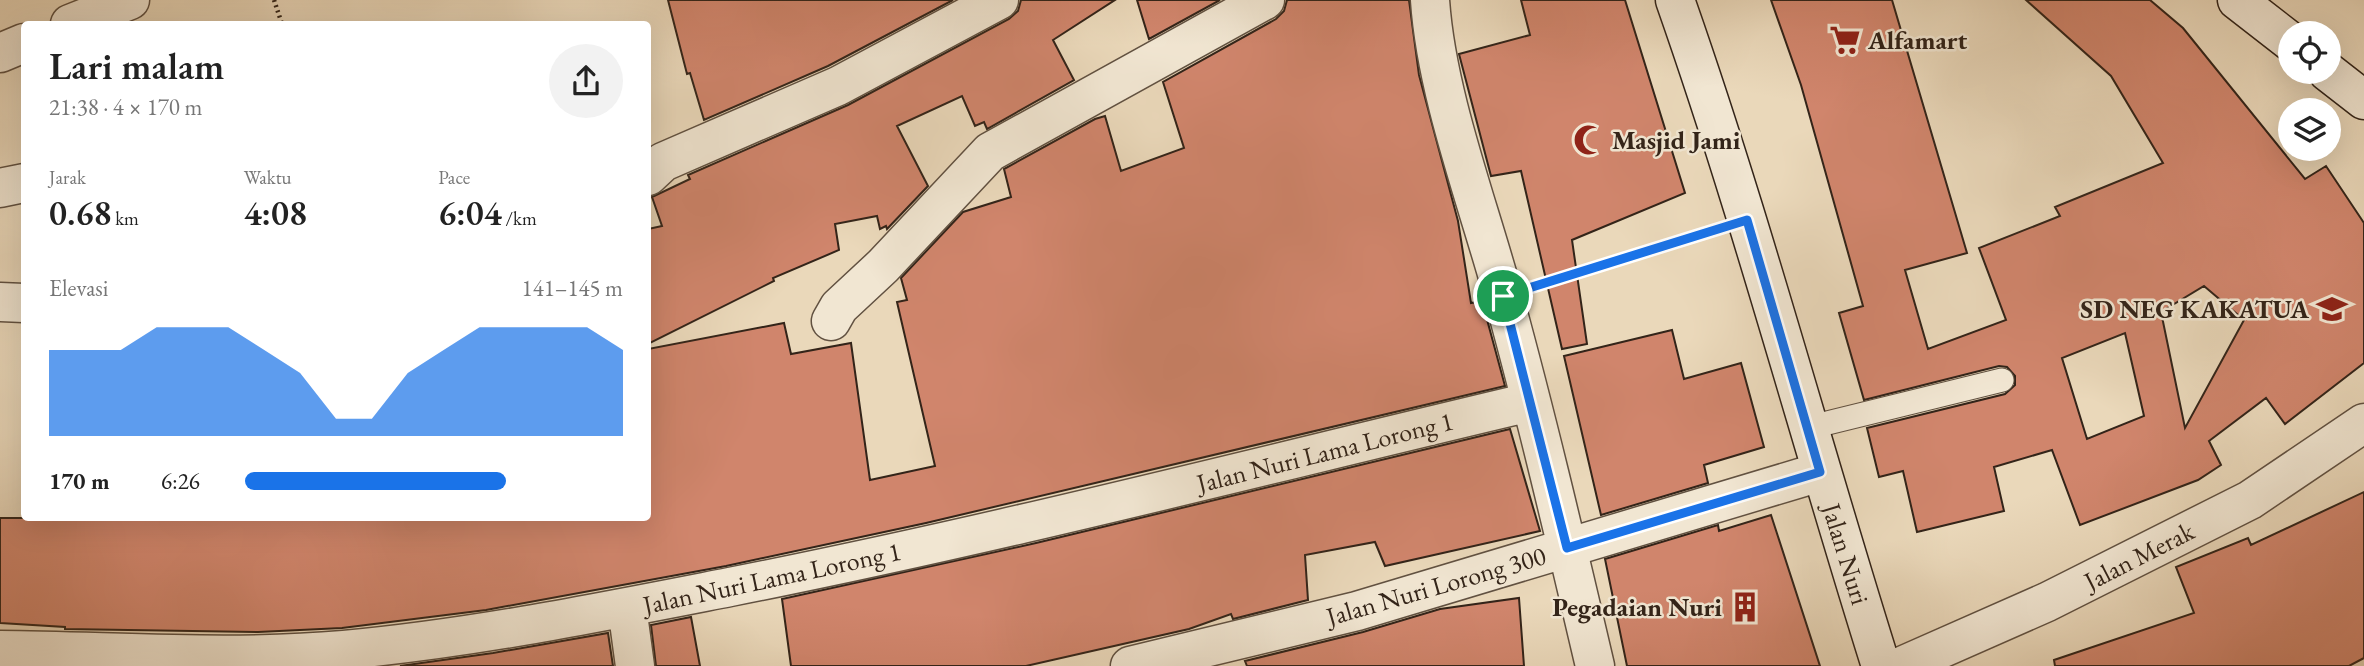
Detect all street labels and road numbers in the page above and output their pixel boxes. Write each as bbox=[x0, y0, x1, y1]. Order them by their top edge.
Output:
street label: Jalan Nuri Lama Lorong 1 bbox=[1191, 404, 1457, 501]
street label: Jalan Nuri bbox=[1814, 497, 1877, 609]
street label: Jalan Merak bbox=[2076, 513, 2200, 599]
street label: Jalan Nuri Lama Lorong 1 bbox=[638, 534, 904, 622]
street label: Jalan Nuri Lorong 300 bbox=[1320, 538, 1550, 634]

